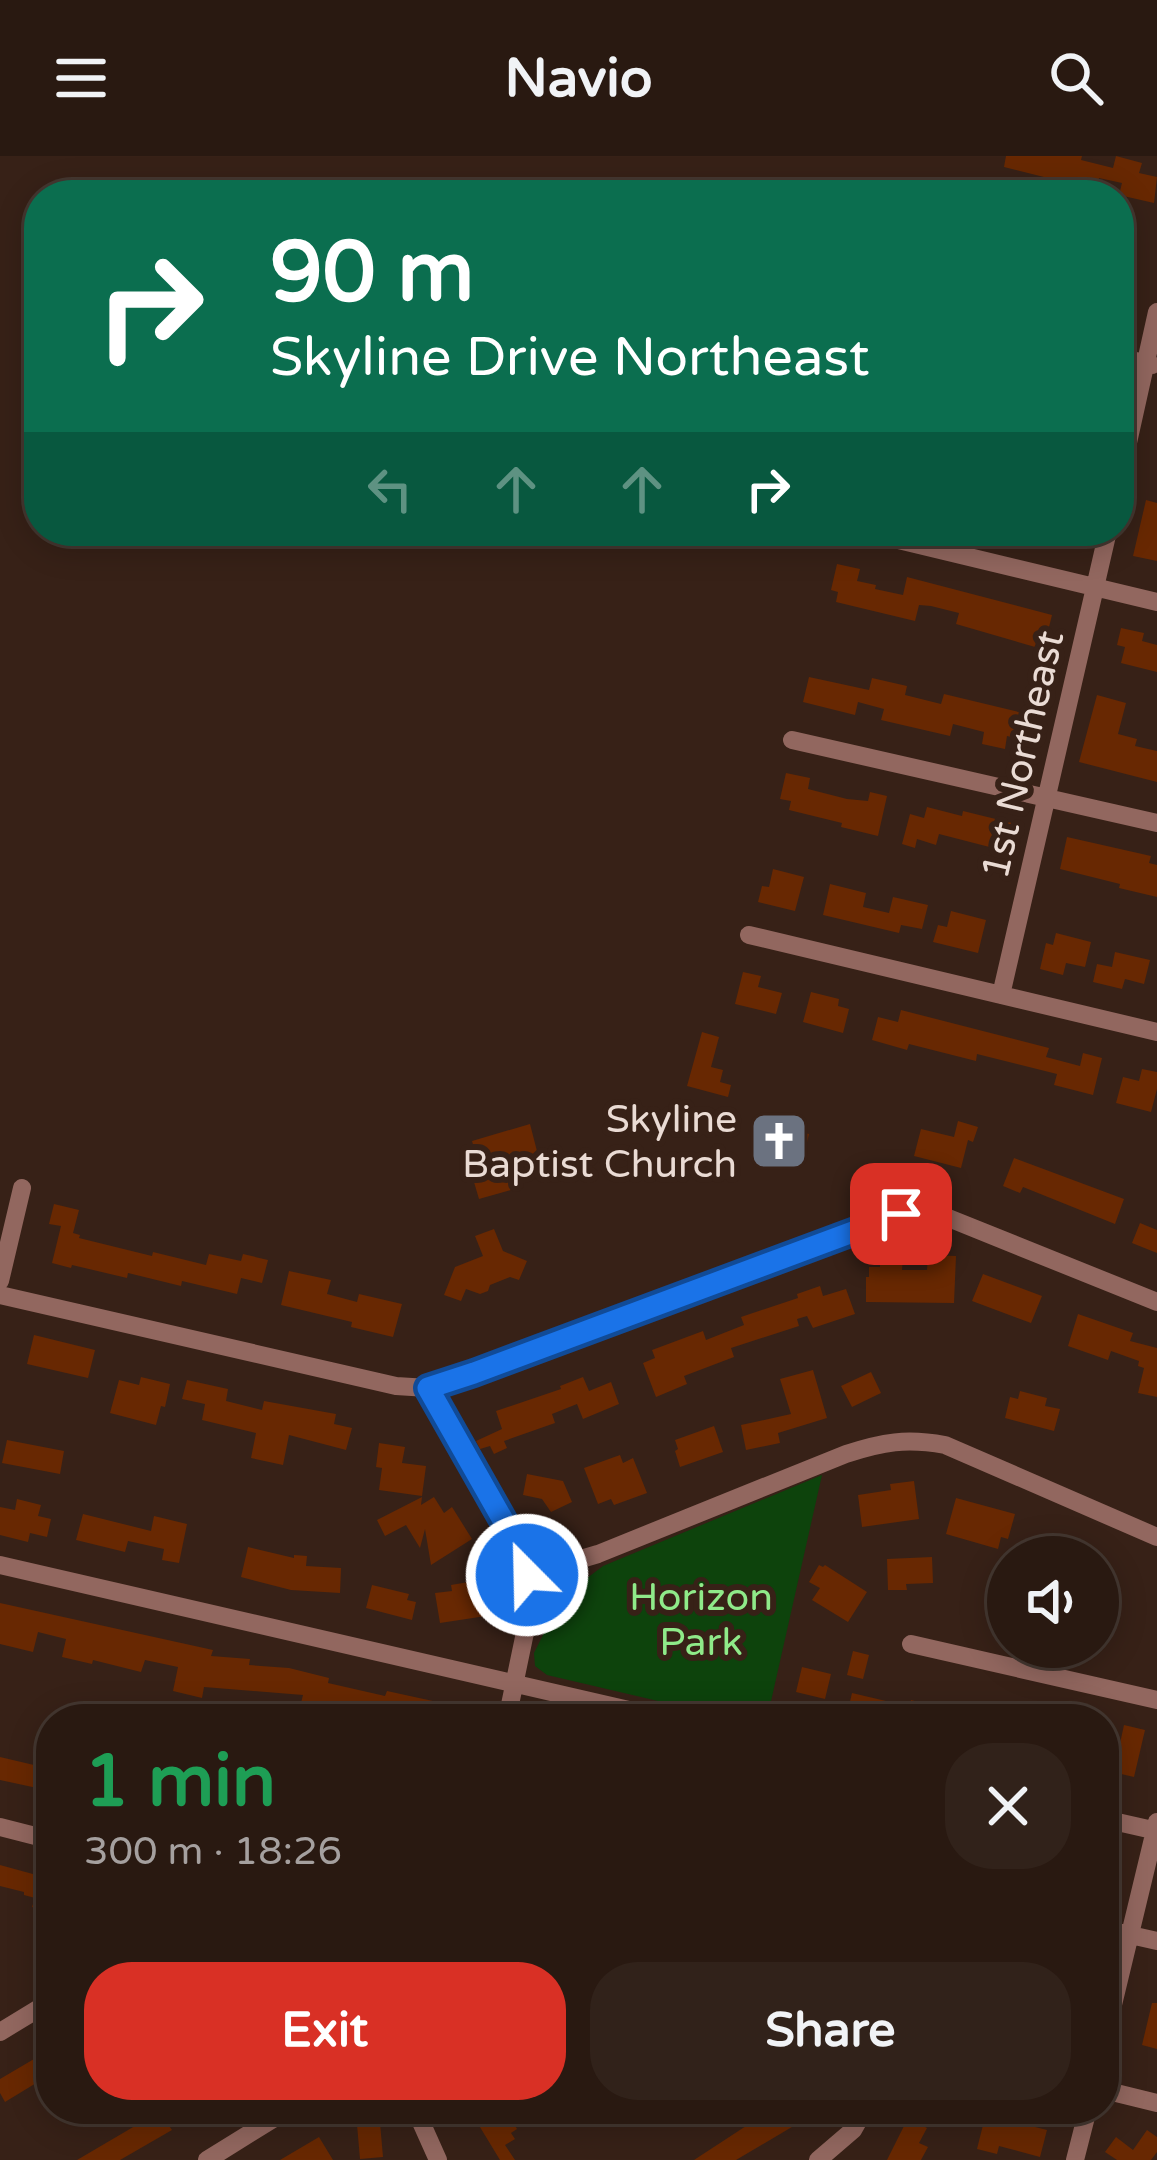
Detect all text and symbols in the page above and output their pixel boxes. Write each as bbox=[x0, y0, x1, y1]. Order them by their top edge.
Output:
icon: menu bbox=[48, 45, 114, 111]
icon: search bbox=[1043, 45, 1109, 111]
text: Navio bbox=[504, 46, 653, 111]
text: 90 m bbox=[270, 223, 474, 324]
icon: right bbox=[72, 228, 228, 384]
text: Skyline Drive Northeast bbox=[270, 325, 870, 390]
icon: left bbox=[357, 456, 423, 522]
icon: ahead bbox=[483, 456, 549, 522]
icon: ahead bbox=[609, 456, 675, 522]
icon: right bbox=[735, 456, 801, 522]
street label: 1st Northeast bbox=[972, 626, 1074, 884]
place label: Skyline Baptist Church bbox=[462, 1096, 737, 1188]
church icon: Skyline Baptist Church bbox=[748, 1110, 810, 1172]
pin bbox=[850, 1163, 952, 1265]
icon: arrive bbox=[868, 1181, 934, 1247]
position arrow bbox=[464, 1512, 590, 1638]
map controls bbox=[987, 1536, 1119, 1668]
button: sound bbox=[987, 1536, 1119, 1668]
park label: Horizon Park bbox=[629, 1574, 773, 1666]
text: 1 min bbox=[84, 1739, 276, 1826]
button: close bbox=[945, 1743, 1071, 1869]
text: 300 m · 18:26 bbox=[84, 1828, 342, 1875]
button: Exit bbox=[84, 1962, 566, 2100]
button: Share bbox=[590, 1962, 1071, 2100]

